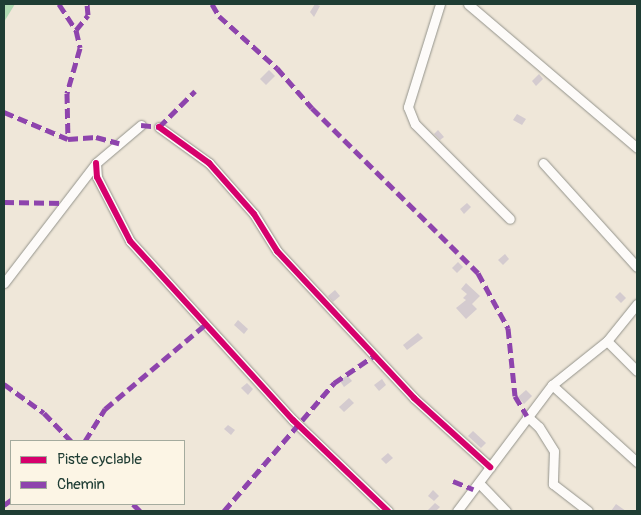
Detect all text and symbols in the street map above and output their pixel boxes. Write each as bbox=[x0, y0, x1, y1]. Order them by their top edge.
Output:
legend bbox=[10, 440, 185, 505]
text: Piste cyclable bbox=[57, 450, 142, 469]
text: Chemin bbox=[57, 475, 105, 494]

